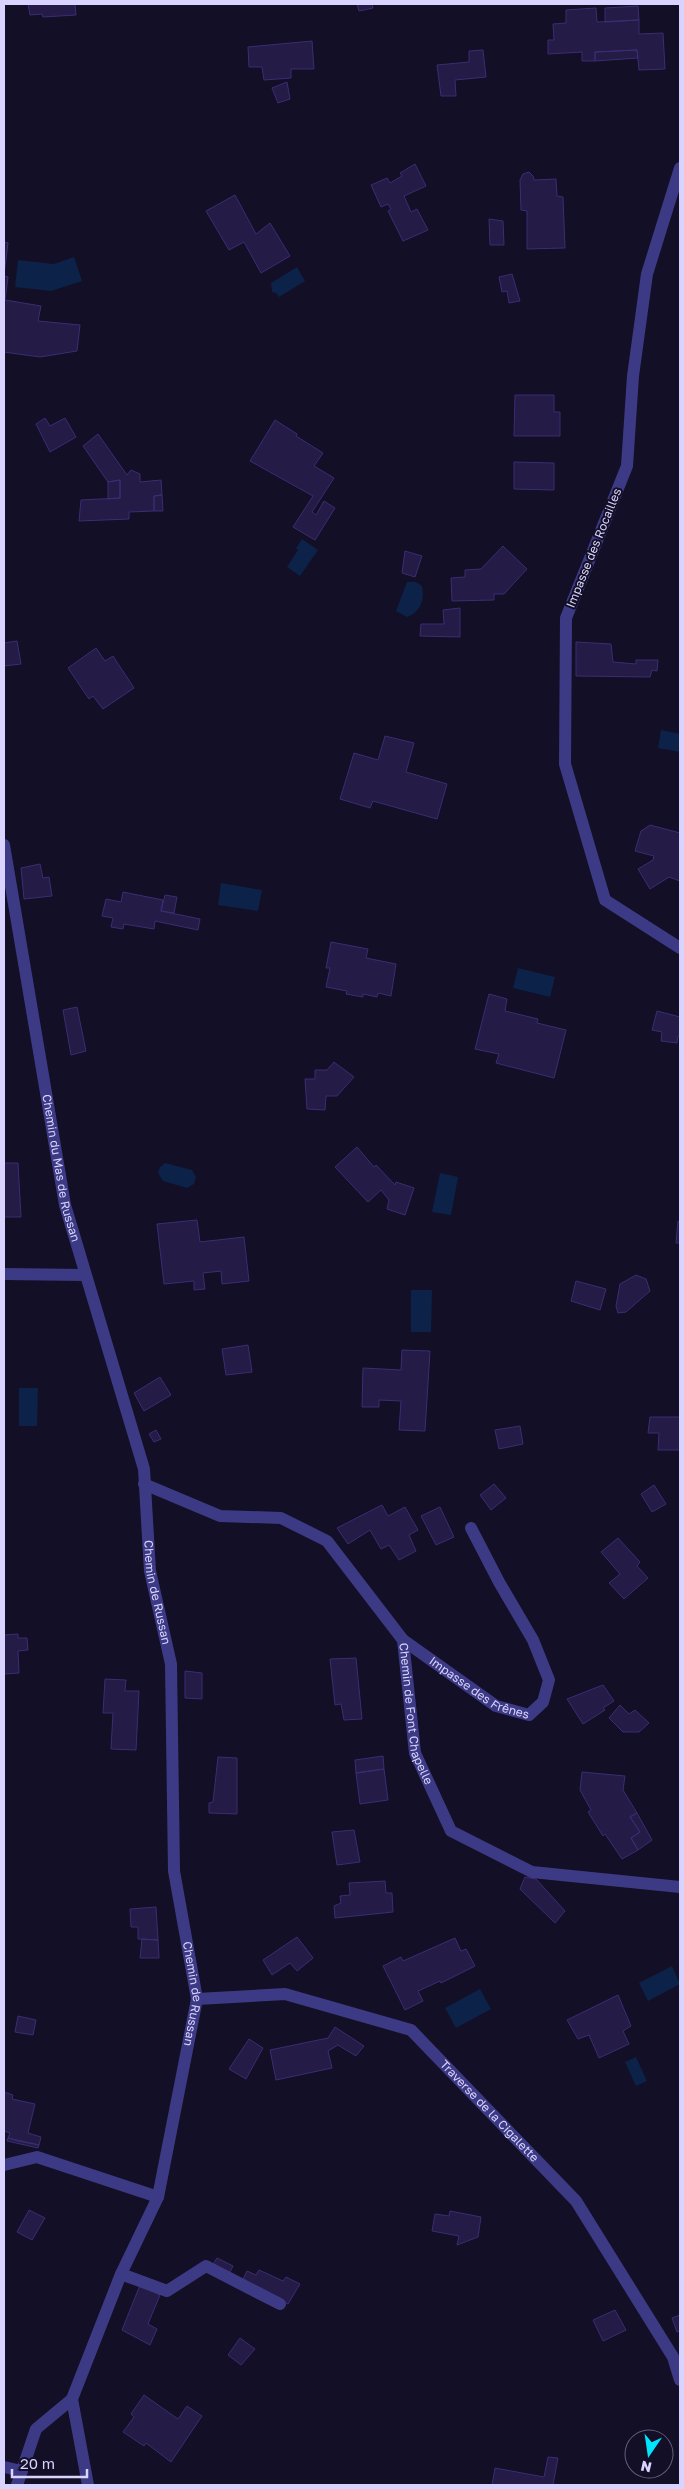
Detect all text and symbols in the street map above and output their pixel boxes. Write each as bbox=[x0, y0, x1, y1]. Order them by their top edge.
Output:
street label: Impasse des Rocailles bbox=[563, 486, 624, 610]
street label: Chemin du Mas de Russan bbox=[39, 1093, 84, 1243]
street label: Chemin de Russan bbox=[141, 1540, 174, 1646]
street label: Chemin de Font Chapelle bbox=[396, 1642, 437, 1787]
street label: Impasse des Frênes bbox=[426, 1653, 531, 1722]
street label: Chemin de Russan bbox=[180, 1940, 205, 2047]
street label: Traverse de la Cigalette bbox=[437, 2057, 542, 2165]
north arrow bbox=[624, 2429, 674, 2479]
scale bar bbox=[12, 2446, 88, 2478]
text: 20 m bbox=[20, 2454, 55, 2472]
text: N bbox=[639, 2458, 653, 2477]

